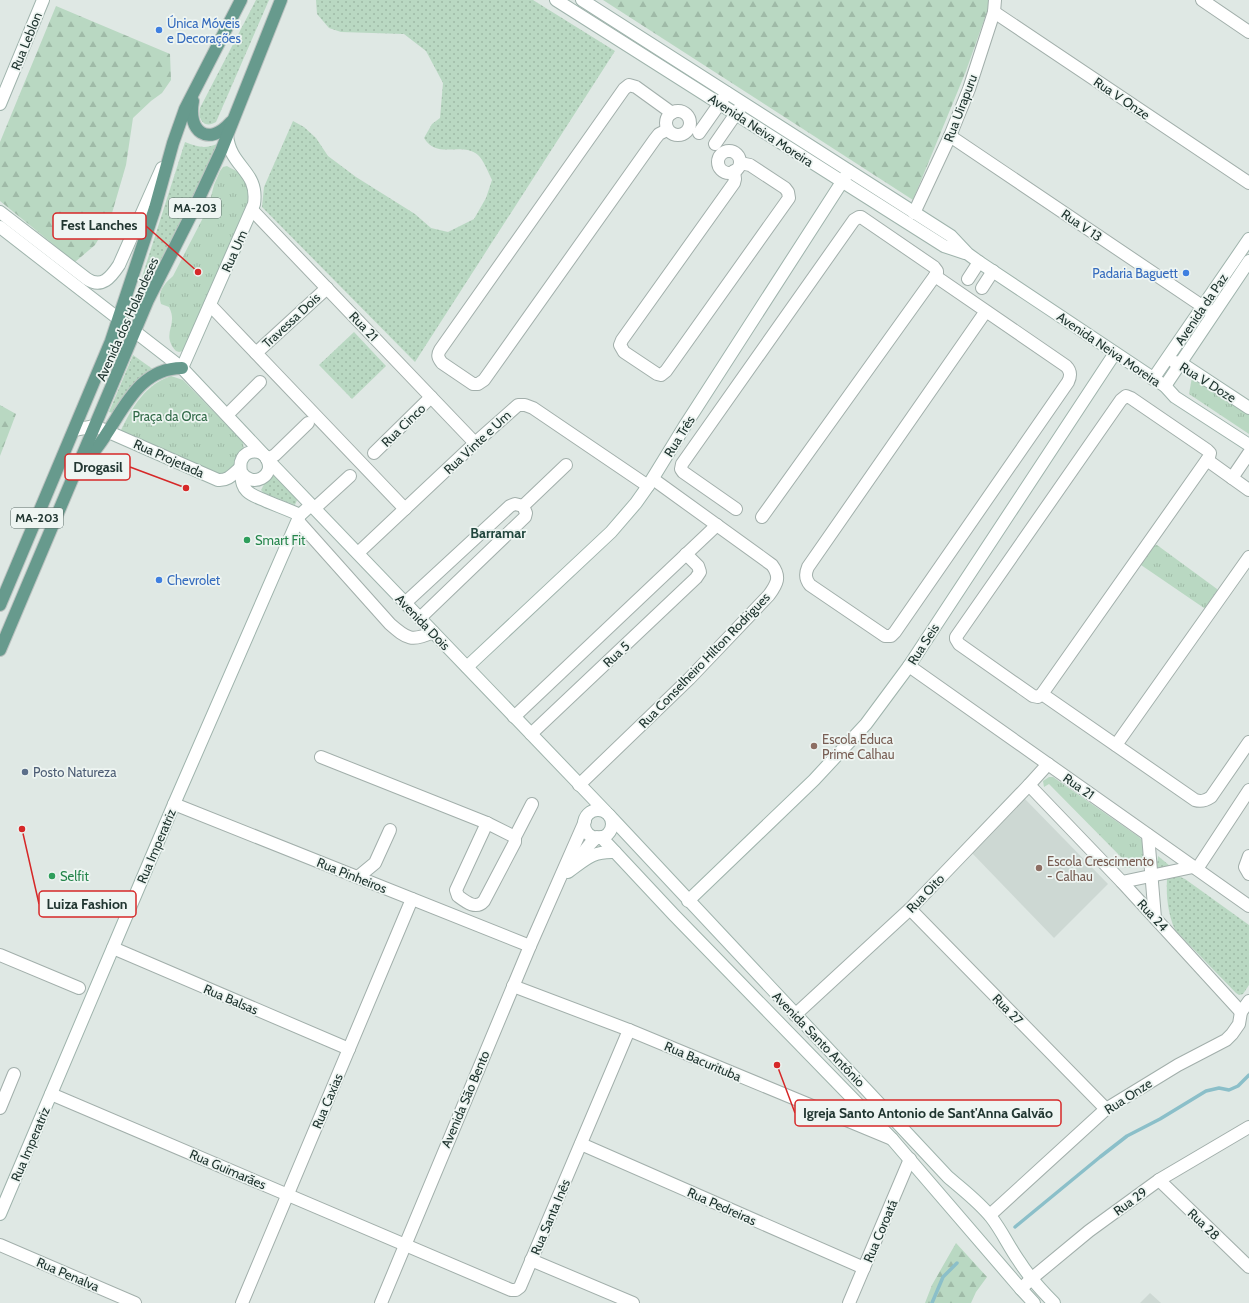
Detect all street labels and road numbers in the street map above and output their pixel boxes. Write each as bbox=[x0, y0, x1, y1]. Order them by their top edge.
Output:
street label: Rua Leblon bbox=[7, 10, 45, 72]
street label: Rua Uirapuru bbox=[940, 72, 980, 144]
street label: Rua V Onze bbox=[1091, 73, 1153, 123]
street label: Avenida Neiva Moreira bbox=[706, 90, 817, 170]
road number: MA-203 bbox=[169, 198, 221, 218]
street label: Rua V 13 bbox=[1059, 206, 1105, 244]
street label: Rua Um bbox=[218, 228, 250, 274]
street label: Avenida dos Holandeses bbox=[93, 254, 162, 383]
street label: Avenida da Paz bbox=[1171, 270, 1231, 348]
street label: Travessa Dois bbox=[259, 289, 324, 351]
street label: Rua 21 bbox=[346, 308, 382, 344]
street label: Avenida Neiva Moreira bbox=[1054, 308, 1165, 390]
street label: Rua V Doze bbox=[1177, 358, 1239, 406]
street label: Rua Cinco bbox=[378, 400, 428, 450]
street label: Rua Vinte e Um bbox=[440, 407, 514, 477]
street label: Rua Três bbox=[660, 412, 698, 460]
street label: Rua Projetada bbox=[131, 435, 207, 482]
road number: MA-203 bbox=[11, 508, 63, 528]
street label: Rua Conselheiro Hilton Rodrigues bbox=[635, 588, 773, 731]
street label: Avenida Dois bbox=[392, 591, 454, 654]
street label: Rua Seis bbox=[904, 620, 943, 668]
street label: Rua 5 bbox=[599, 638, 633, 670]
street label: Rua 21 bbox=[1060, 769, 1098, 803]
street label: Rua Imperatriz bbox=[133, 806, 179, 886]
street label: Rua Pinheiros bbox=[315, 854, 390, 897]
street label: Rua Oito bbox=[903, 870, 947, 916]
street label: Rua 24 bbox=[1134, 896, 1172, 935]
street label: Rua Balsas bbox=[201, 980, 261, 1018]
street label: Avenida Santo Antônio bbox=[769, 988, 869, 1090]
street label: Rua 27 bbox=[989, 990, 1027, 1028]
street label: Rua Bacurituba bbox=[662, 1038, 745, 1085]
street label: Avenida São Bento bbox=[437, 1048, 493, 1150]
street label: Rua Caxias bbox=[308, 1070, 346, 1131]
street label: Rua Onze bbox=[1101, 1075, 1155, 1117]
street label: Rua Imperatriz bbox=[7, 1104, 53, 1184]
street label: Rua Guimarães bbox=[187, 1146, 269, 1193]
street label: Rua Santa Inês bbox=[527, 1176, 573, 1257]
street label: Rua 29 bbox=[1110, 1183, 1150, 1219]
street label: Rua Pedreiras bbox=[685, 1184, 760, 1229]
street label: Rua Coroatá bbox=[860, 1197, 901, 1265]
street label: Rua 28 bbox=[1185, 1205, 1223, 1243]
street label: Rua Penalva bbox=[34, 1254, 102, 1295]

